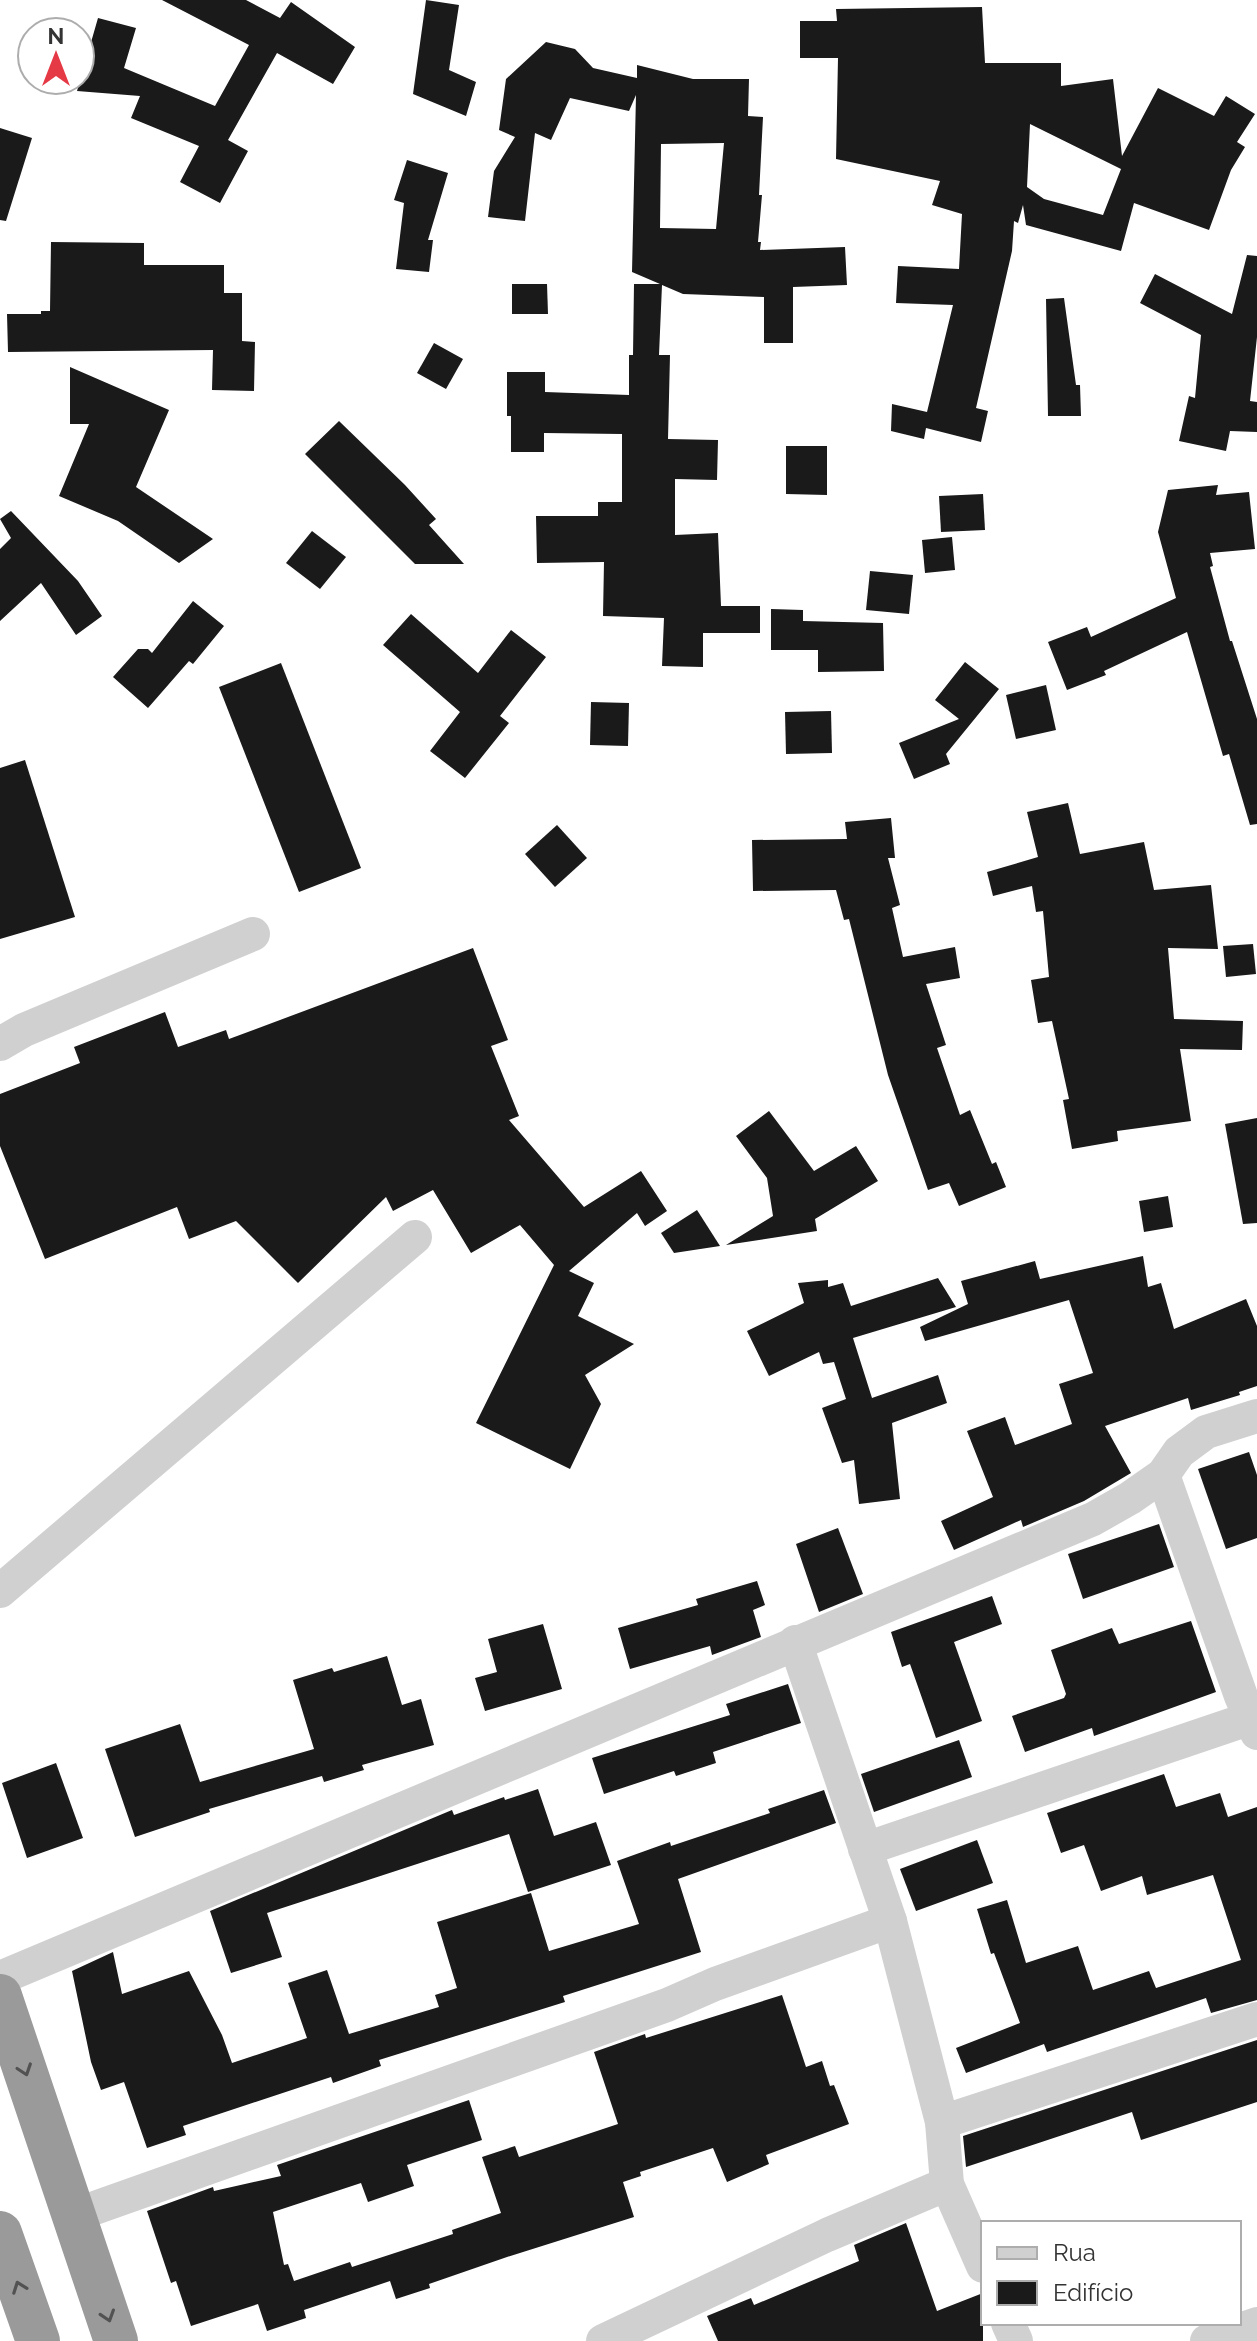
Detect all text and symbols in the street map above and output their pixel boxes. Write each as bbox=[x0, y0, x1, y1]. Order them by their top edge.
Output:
north arrow bbox=[16, 16, 96, 96]
text: N bbox=[48, 23, 64, 49]
one-way arrow bbox=[16, 2062, 32, 2076]
legend bbox=[981, 2221, 1241, 2325]
text: Rua bbox=[1053, 2238, 1096, 2267]
text: Edifício bbox=[1053, 2278, 1133, 2307]
one-way arrow bbox=[13, 2281, 29, 2295]
one-way arrow bbox=[99, 2309, 115, 2322]

